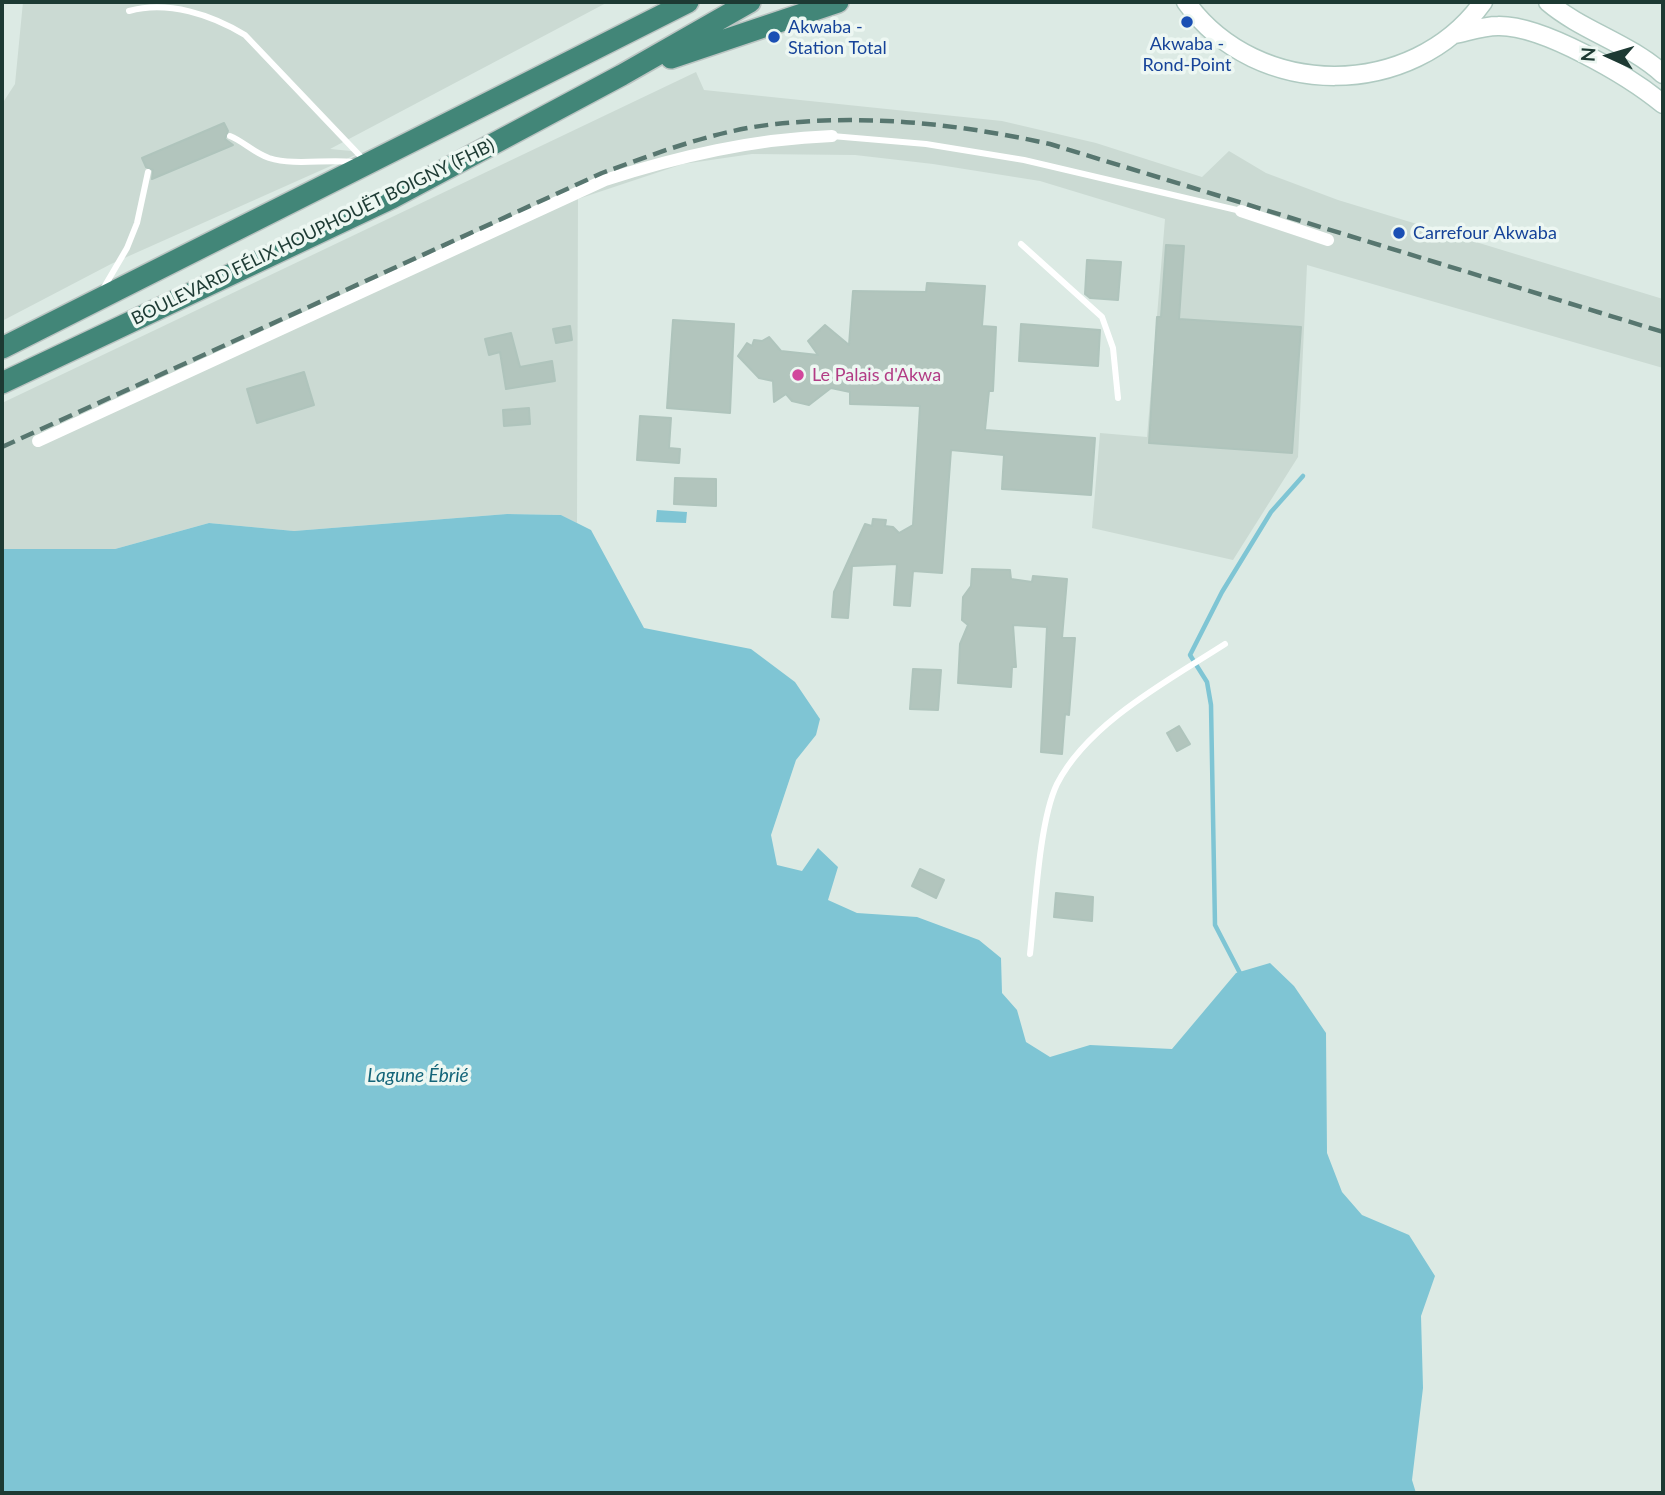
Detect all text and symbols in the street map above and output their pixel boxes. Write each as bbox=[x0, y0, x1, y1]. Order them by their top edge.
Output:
marker: Akwaba - Rond-Point bbox=[1179, 14, 1195, 30]
place label: Akwaba - Station Total bbox=[788, 16, 887, 58]
north arrow bbox=[1574, 21, 1644, 91]
marker: Akwaba - Station Total bbox=[766, 29, 782, 45]
place label: Akwaba - Rond-Point bbox=[1143, 33, 1231, 76]
text: N bbox=[1576, 46, 1600, 63]
street label: BOULEVARD FÉLIX HOUPHOUËT BOIGNY (FHB) bbox=[128, 134, 498, 330]
place label: Carrefour Akwaba bbox=[1413, 222, 1557, 244]
marker: Carrefour Akwaba bbox=[1391, 225, 1407, 241]
place label: Le Palais d'Akwa bbox=[812, 364, 941, 386]
marker: Le Palais d'Akwa bbox=[790, 367, 806, 383]
water label: Lagune Ébrié bbox=[367, 1065, 469, 1087]

